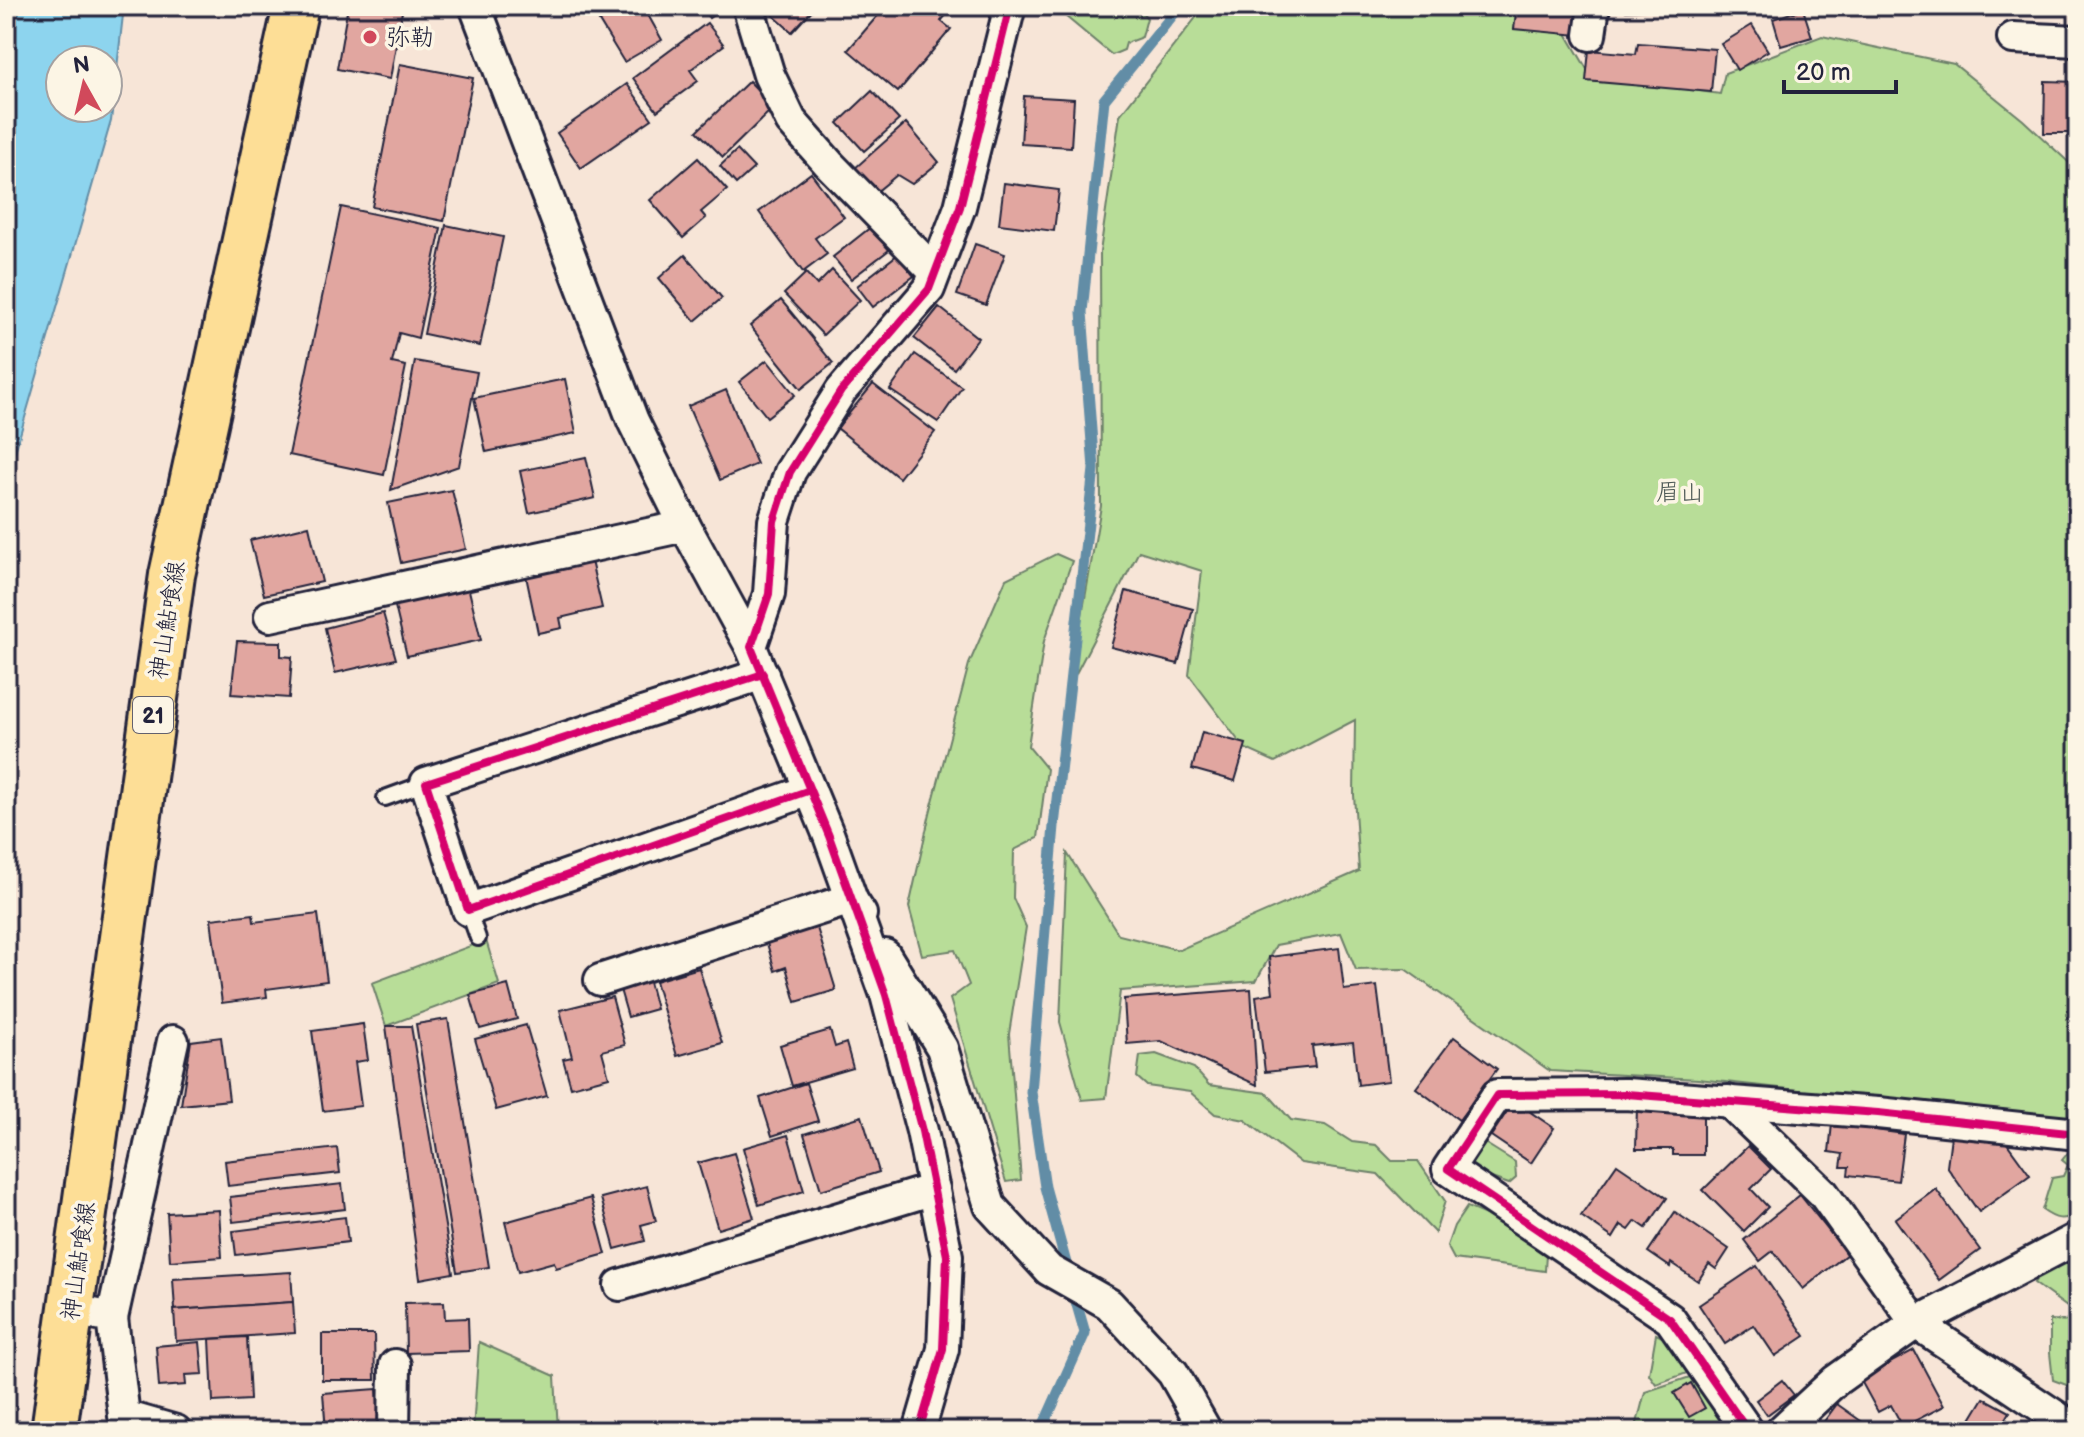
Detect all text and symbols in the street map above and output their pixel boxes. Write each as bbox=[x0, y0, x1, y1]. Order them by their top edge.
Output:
place label: 弥勒 bbox=[386, 23, 434, 52]
marker: 弥勒 bbox=[361, 28, 379, 46]
north arrow bbox=[44, 44, 124, 124]
scale bar bbox=[1784, 44, 1896, 94]
text: N bbox=[71, 51, 91, 80]
text: 20 m bbox=[1796, 58, 1851, 87]
park label: 眉山 bbox=[1656, 478, 1704, 507]
street label: 神山鮎喰線 bbox=[144, 559, 191, 682]
road number: 21 bbox=[133, 697, 173, 733]
street label: 神山鮎喰線 bbox=[56, 1200, 101, 1323]

